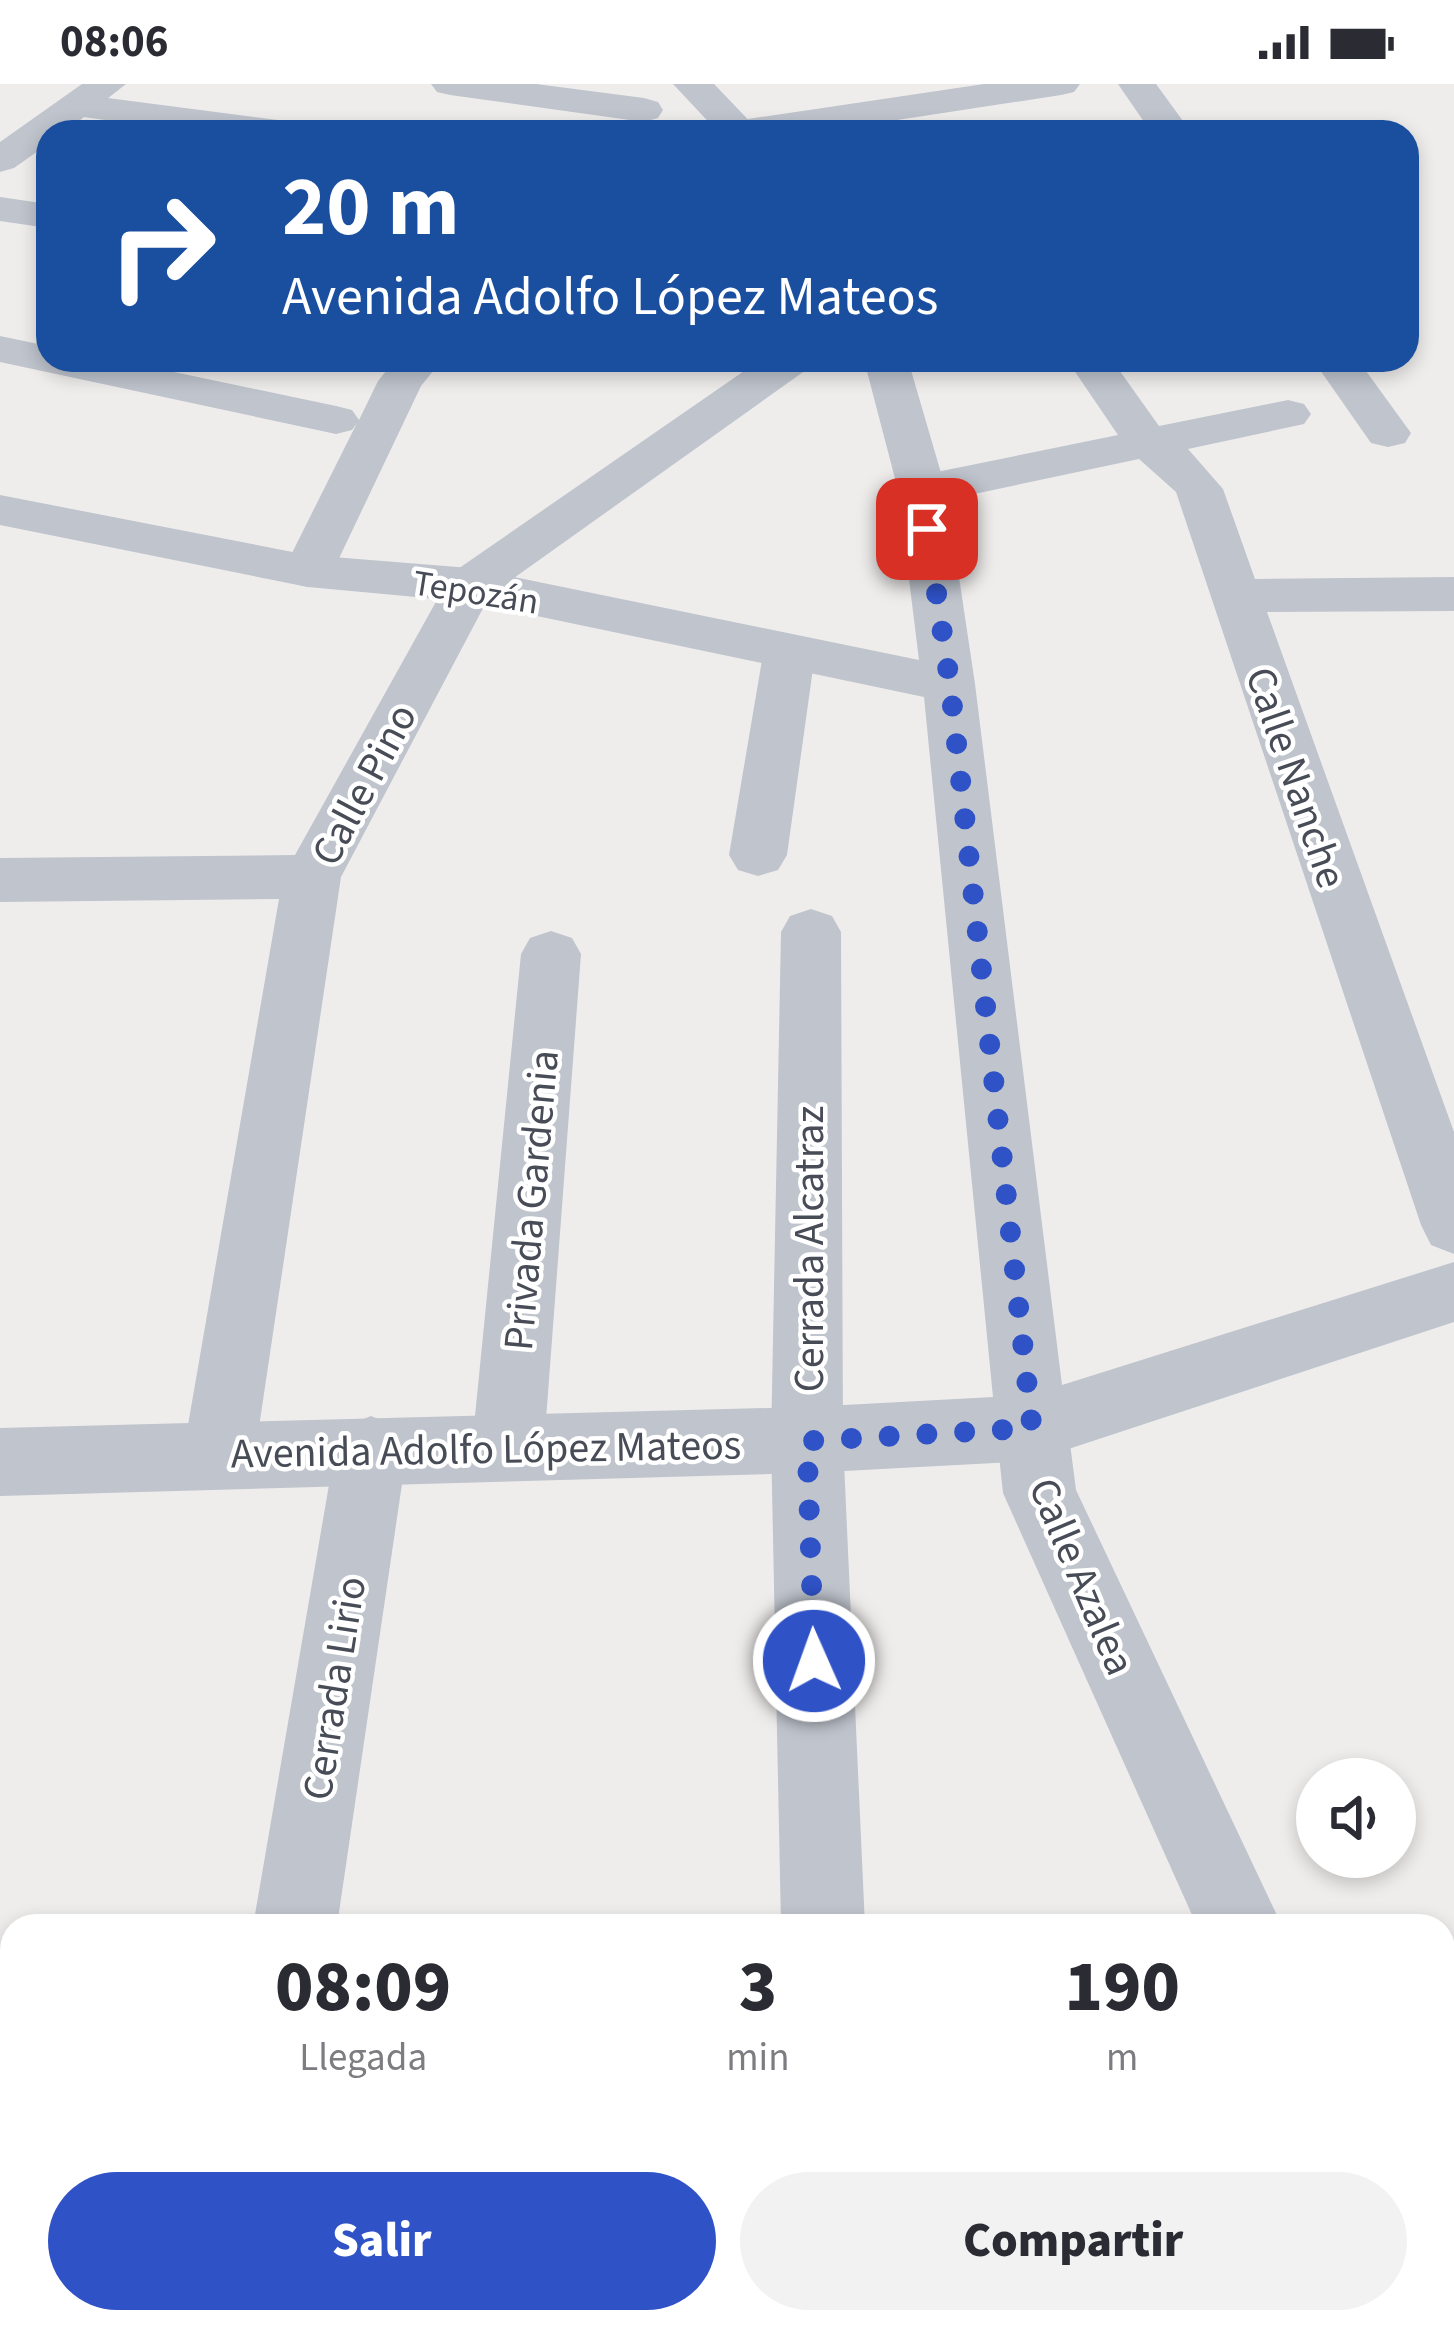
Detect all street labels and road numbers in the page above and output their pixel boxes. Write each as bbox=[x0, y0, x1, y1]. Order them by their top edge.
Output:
street label: Tepozán bbox=[409, 557, 542, 628]
street label: Calle Nanche bbox=[1229, 659, 1361, 896]
street label: Calle Pino bbox=[297, 693, 432, 877]
street label: Privada Gardenia bbox=[489, 1047, 575, 1353]
street label: Cerrada Alcatraz bbox=[780, 1106, 840, 1392]
street label: Avenida Adolfo López Mateos bbox=[230, 1416, 742, 1484]
street label: Calle Azalea bbox=[1013, 1469, 1150, 1685]
street label: Cerrada Lirio bbox=[288, 1572, 382, 1804]

